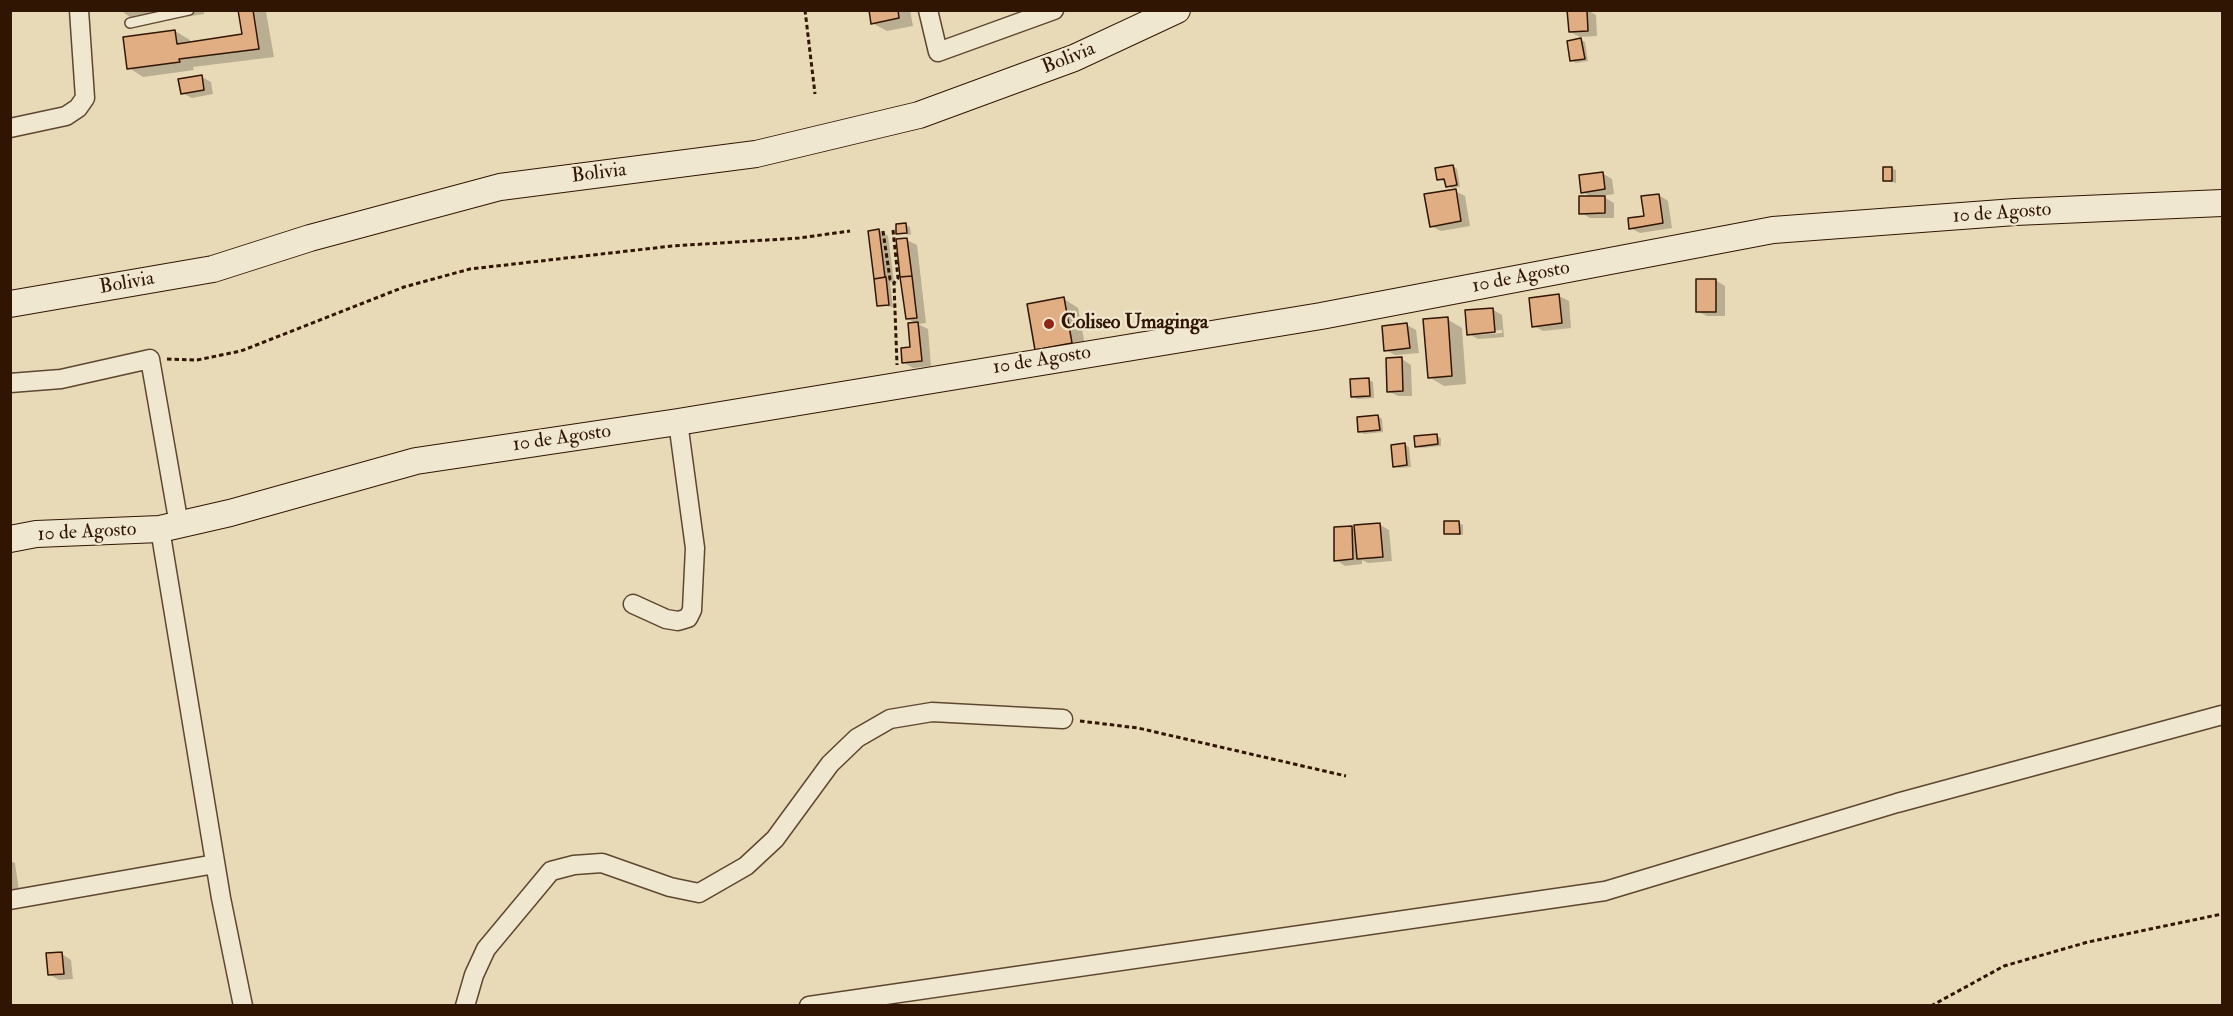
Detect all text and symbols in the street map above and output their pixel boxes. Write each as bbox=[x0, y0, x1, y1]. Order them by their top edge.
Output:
street label: Bolivia bbox=[1039, 38, 1099, 80]
street label: Bolivia bbox=[570, 159, 628, 189]
street label: 10 de Agosto bbox=[1952, 199, 2052, 229]
street label: 10 de Agosto bbox=[1470, 257, 1572, 299]
street label: Bolivia bbox=[98, 267, 156, 301]
place label: Coliseo Umaginga bbox=[1061, 312, 1208, 336]
marker: Coliseo Umaginga bbox=[1042, 317, 1056, 331]
street label: 10 de Agosto bbox=[991, 341, 1093, 381]
street label: 10 de Agosto bbox=[511, 420, 613, 458]
street label: 10 de Agosto bbox=[37, 518, 137, 548]

